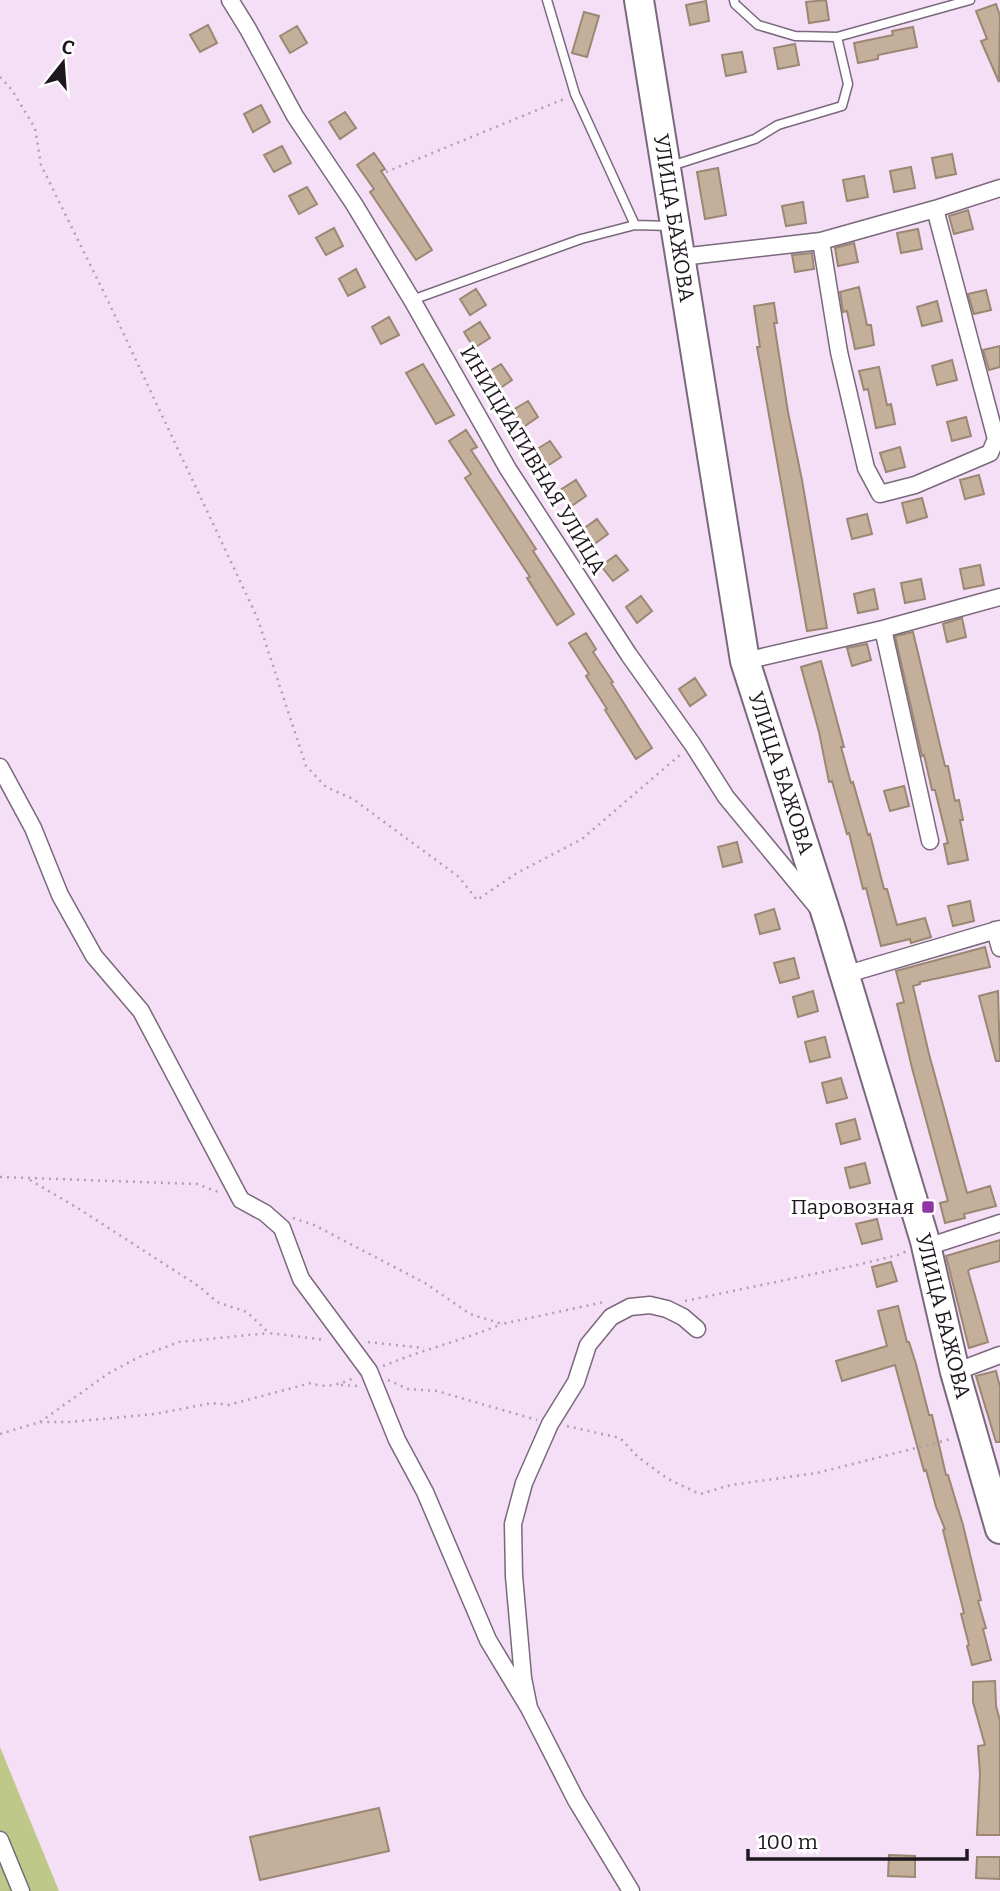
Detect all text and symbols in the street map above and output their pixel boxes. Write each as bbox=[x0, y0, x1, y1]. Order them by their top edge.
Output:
north arrow bbox=[28, 28, 98, 98]
text: С bbox=[59, 34, 77, 60]
street label: УЛИЦА БАЖОВА bbox=[648, 132, 700, 304]
street label: ИНИЦИАТИВНАЯ УЛИЦА bbox=[454, 341, 612, 579]
street label: УЛИЦА БАЖОВА bbox=[742, 688, 820, 858]
place label: Паровозная bbox=[791, 1194, 914, 1220]
marker: Паровозная bbox=[920, 1199, 936, 1215]
street label: УЛИЦА БАЖОВА bbox=[910, 1231, 976, 1402]
scale bar bbox=[748, 1818, 967, 1862]
text: 100 m bbox=[758, 1829, 818, 1855]

